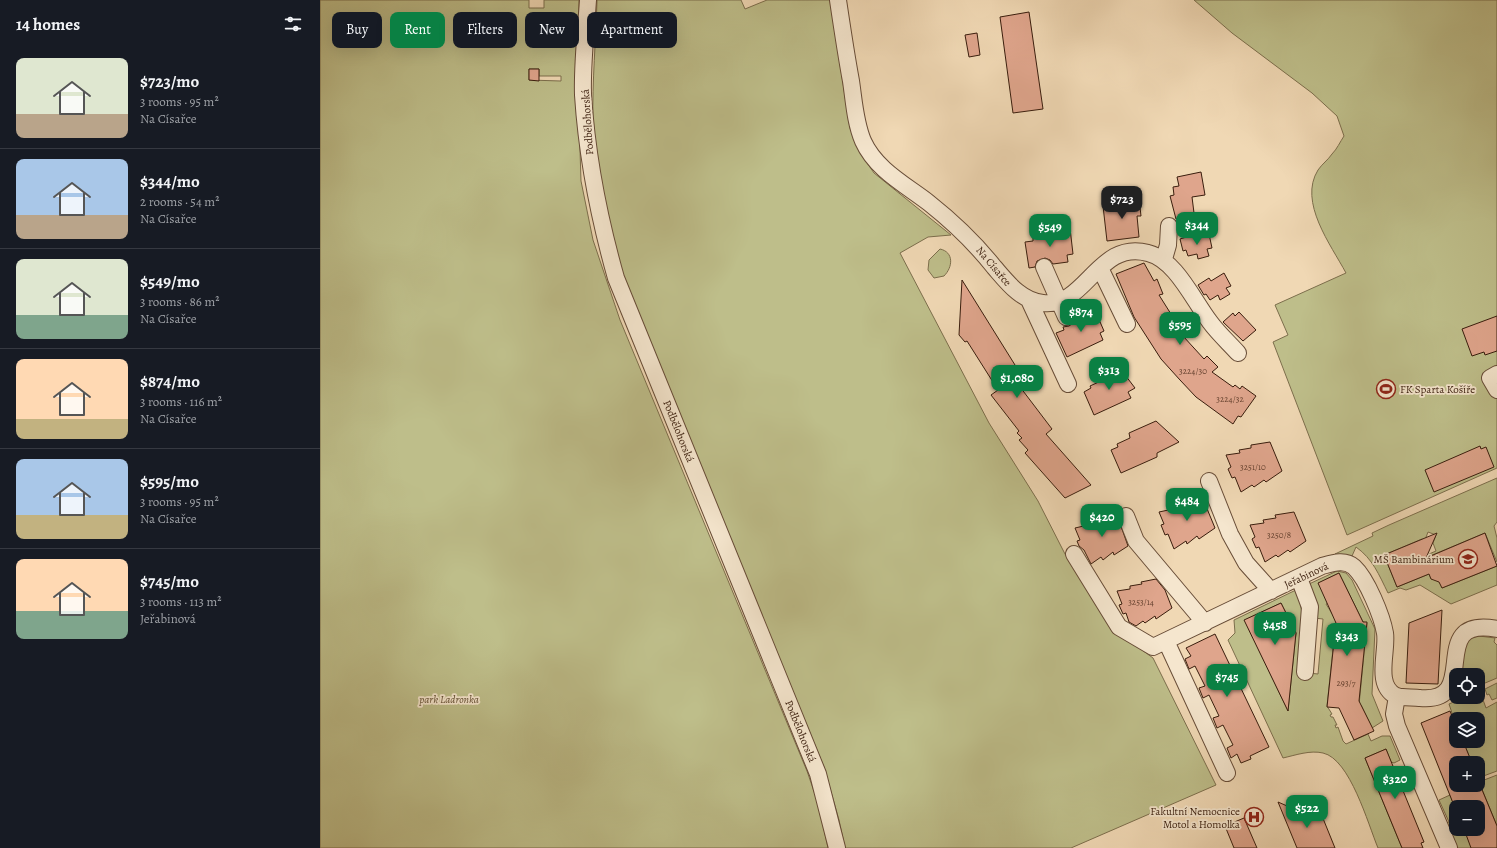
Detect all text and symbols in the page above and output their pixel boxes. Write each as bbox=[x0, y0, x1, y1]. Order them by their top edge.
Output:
chip: Buy bbox=[332, 12, 382, 48]
chip: Rent bbox=[390, 12, 445, 48]
chip: Filters bbox=[453, 12, 517, 48]
chip: New bbox=[525, 12, 579, 48]
chip: Apartment bbox=[587, 12, 677, 48]
text: 14 homes bbox=[16, 13, 80, 36]
icon: filters bbox=[282, 13, 304, 35]
text: $723/mo bbox=[140, 70, 199, 93]
icon: home bbox=[48, 74, 96, 122]
street label: Podbělohorská bbox=[578, 88, 597, 155]
text: 3 rooms · 95 m² bbox=[140, 93, 219, 110]
text: Na Císařce bbox=[140, 110, 197, 127]
text: $344/mo bbox=[140, 170, 200, 193]
icon: home bbox=[48, 175, 96, 223]
pin: $723 bbox=[1098, 186, 1146, 220]
text: $723 bbox=[1110, 190, 1134, 207]
text: 2 rooms · 54 m² bbox=[140, 193, 219, 210]
text: Na Císařce bbox=[140, 210, 197, 227]
pin: $344 bbox=[1173, 212, 1221, 246]
pin: $549 bbox=[1026, 214, 1074, 248]
text: $344 bbox=[1185, 216, 1209, 233]
text: $549 bbox=[1038, 218, 1062, 235]
street label: Na Císařce bbox=[972, 243, 1015, 290]
text: $549/mo bbox=[140, 270, 200, 293]
icon: home bbox=[48, 275, 96, 323]
text: 3 rooms · 86 m² bbox=[140, 293, 220, 310]
pin: $874 bbox=[1057, 299, 1105, 333]
text: $874 bbox=[1069, 303, 1093, 320]
text: Na Císařce bbox=[140, 310, 197, 327]
pin: $595 bbox=[1156, 312, 1204, 346]
text: $595 bbox=[1168, 316, 1192, 333]
pin: $313 bbox=[1085, 357, 1133, 391]
text: $313 bbox=[1098, 361, 1120, 378]
pin: $1,080 bbox=[984, 365, 1050, 399]
house number: 3224/30 bbox=[1179, 365, 1207, 377]
text: $1,080 bbox=[1000, 369, 1034, 386]
text: $874/mo bbox=[140, 370, 200, 393]
icon: home bbox=[48, 375, 96, 423]
sports icon: FK Sparta Košíře bbox=[1375, 378, 1397, 400]
place label: FK Sparta Košíře bbox=[1400, 382, 1475, 397]
text: 3 rooms · 116 m² bbox=[140, 393, 222, 410]
house number: 3224/32 bbox=[1216, 393, 1244, 405]
street label: Podbělohorská bbox=[659, 398, 698, 465]
text: Na Císařce bbox=[140, 410, 197, 427]
house number: 3251/10 bbox=[1240, 461, 1266, 473]
text: $595/mo bbox=[140, 470, 199, 493]
icon: home bbox=[48, 475, 96, 523]
pin: $484 bbox=[1163, 488, 1211, 522]
text: $484 bbox=[1175, 492, 1199, 509]
text: 3 rooms · 95 m² bbox=[140, 493, 219, 510]
pin: $420 bbox=[1078, 504, 1126, 538]
text: $420 bbox=[1090, 508, 1115, 525]
text: Na Císařce bbox=[140, 510, 197, 527]
house number: 3250/8 bbox=[1267, 529, 1291, 541]
school or university icon: MŠ Bambinárium bbox=[1457, 548, 1479, 570]
place label: MŠ Bambinárium bbox=[1374, 552, 1454, 567]
street label: Jeřabinová bbox=[1282, 558, 1332, 592]
text: $745/mo bbox=[140, 570, 199, 593]
icon: home bbox=[48, 575, 96, 623]
text: 3 rooms · 113 m² bbox=[140, 593, 222, 610]
house number: 3253/14 bbox=[1128, 596, 1154, 608]
text: Jeřabinová bbox=[140, 610, 196, 627]
pin: $458 bbox=[1251, 612, 1299, 646]
text: $458 bbox=[1263, 616, 1287, 633]
pin: $343 bbox=[1323, 623, 1371, 657]
text: $343 bbox=[1335, 627, 1359, 644]
pin: $745 bbox=[1203, 664, 1251, 698]
text: $745 bbox=[1215, 668, 1239, 685]
map controls bbox=[1449, 668, 1485, 836]
button: locate bbox=[1449, 668, 1485, 704]
house number: 293/7 bbox=[1337, 677, 1356, 689]
park label: park Ladronka bbox=[418, 692, 479, 707]
street label: Podbělohorská bbox=[781, 698, 820, 765]
button: layers bbox=[1449, 712, 1485, 748]
button: + bbox=[1449, 756, 1485, 792]
pin: $320 bbox=[1371, 766, 1419, 800]
text: $320 bbox=[1383, 770, 1407, 787]
pin: $522 bbox=[1283, 795, 1331, 829]
text: $522 bbox=[1295, 799, 1319, 816]
button: − bbox=[1449, 800, 1485, 836]
place label: Fakultní Nemocnice Motol a Homolka bbox=[1150, 804, 1241, 832]
hospital icon: Fakultní Nemocnice Motol a Homolka bbox=[1243, 806, 1265, 828]

